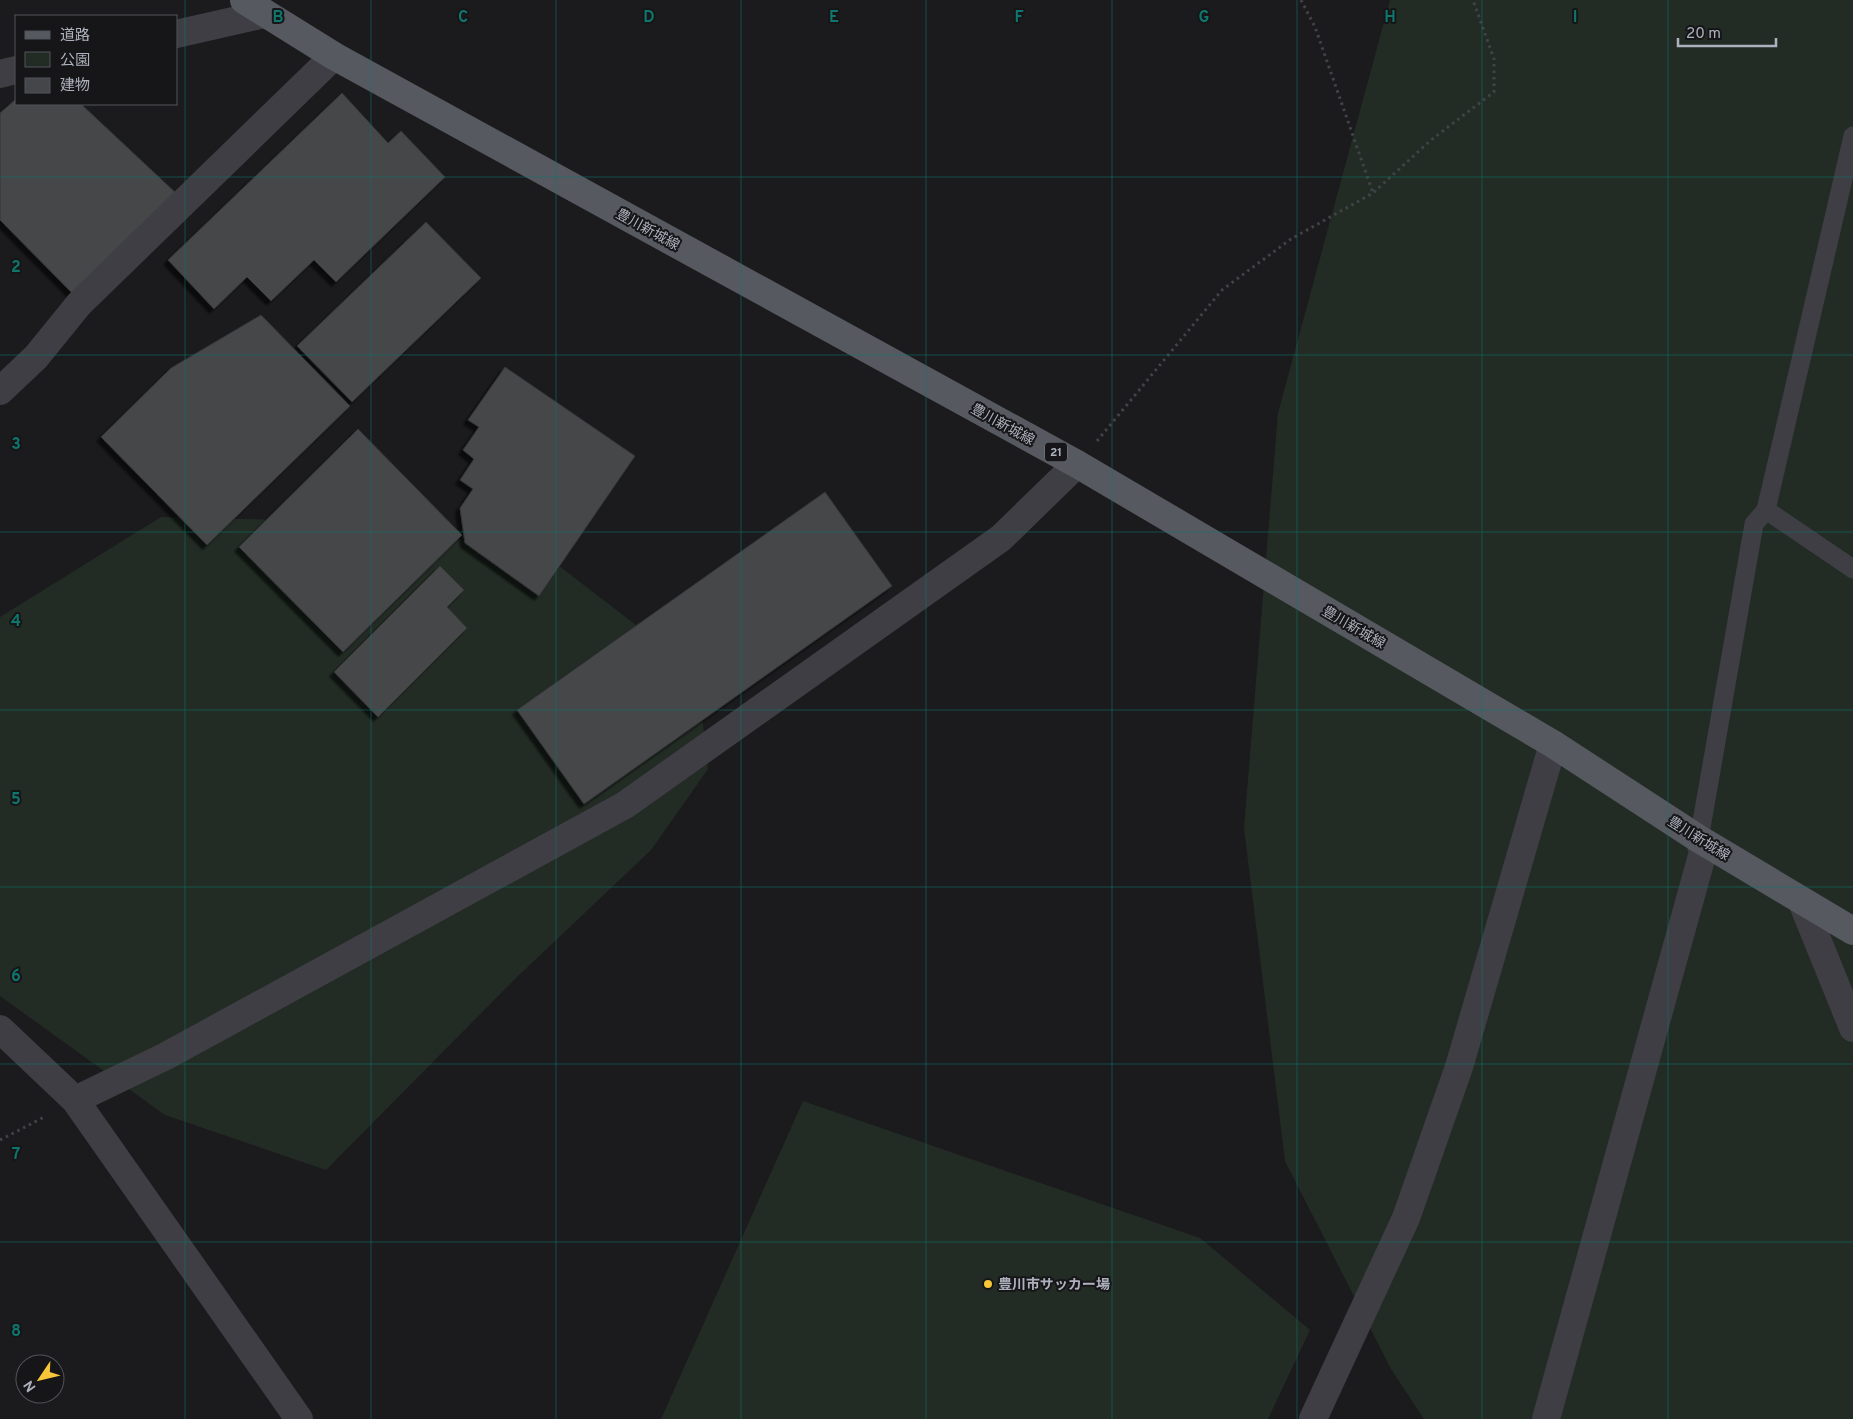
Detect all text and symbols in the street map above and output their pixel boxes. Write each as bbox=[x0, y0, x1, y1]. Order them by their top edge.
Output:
text: B bbox=[272, 8, 284, 28]
text: C bbox=[458, 8, 468, 28]
text: D bbox=[643, 8, 655, 28]
text: E bbox=[829, 8, 839, 28]
text: F bbox=[1014, 8, 1024, 28]
text: G bbox=[1199, 8, 1209, 28]
text: H bbox=[1384, 8, 1396, 28]
text: I bbox=[1573, 8, 1577, 28]
legend bbox=[15, 15, 178, 105]
scale bar bbox=[1678, 15, 1776, 47]
text: 20 m bbox=[1686, 25, 1721, 44]
text: 道路 bbox=[60, 27, 90, 46]
text: 公園 bbox=[60, 52, 90, 71]
text: 建物 bbox=[60, 77, 90, 96]
street label: 豊川新城線 bbox=[613, 206, 682, 255]
text: 2 bbox=[11, 258, 21, 278]
street label: 豊川新城線 bbox=[968, 401, 1037, 450]
text: 3 bbox=[11, 435, 21, 455]
road number: 21 bbox=[1045, 442, 1067, 462]
street label: 豊川新城線 bbox=[1319, 603, 1388, 653]
text: 4 bbox=[11, 612, 21, 632]
text: 5 bbox=[11, 790, 21, 810]
street label: 豊川新城線 bbox=[1664, 814, 1732, 865]
text: 6 bbox=[11, 967, 21, 987]
text: 7 bbox=[12, 1145, 20, 1165]
place label: 豊川市サッカー場 bbox=[998, 1277, 1110, 1294]
marker: 豊川市サッカー場 bbox=[982, 1278, 994, 1290]
text: 8 bbox=[11, 1322, 21, 1342]
north arrow bbox=[15, 1354, 65, 1404]
text: N bbox=[21, 1377, 40, 1395]

